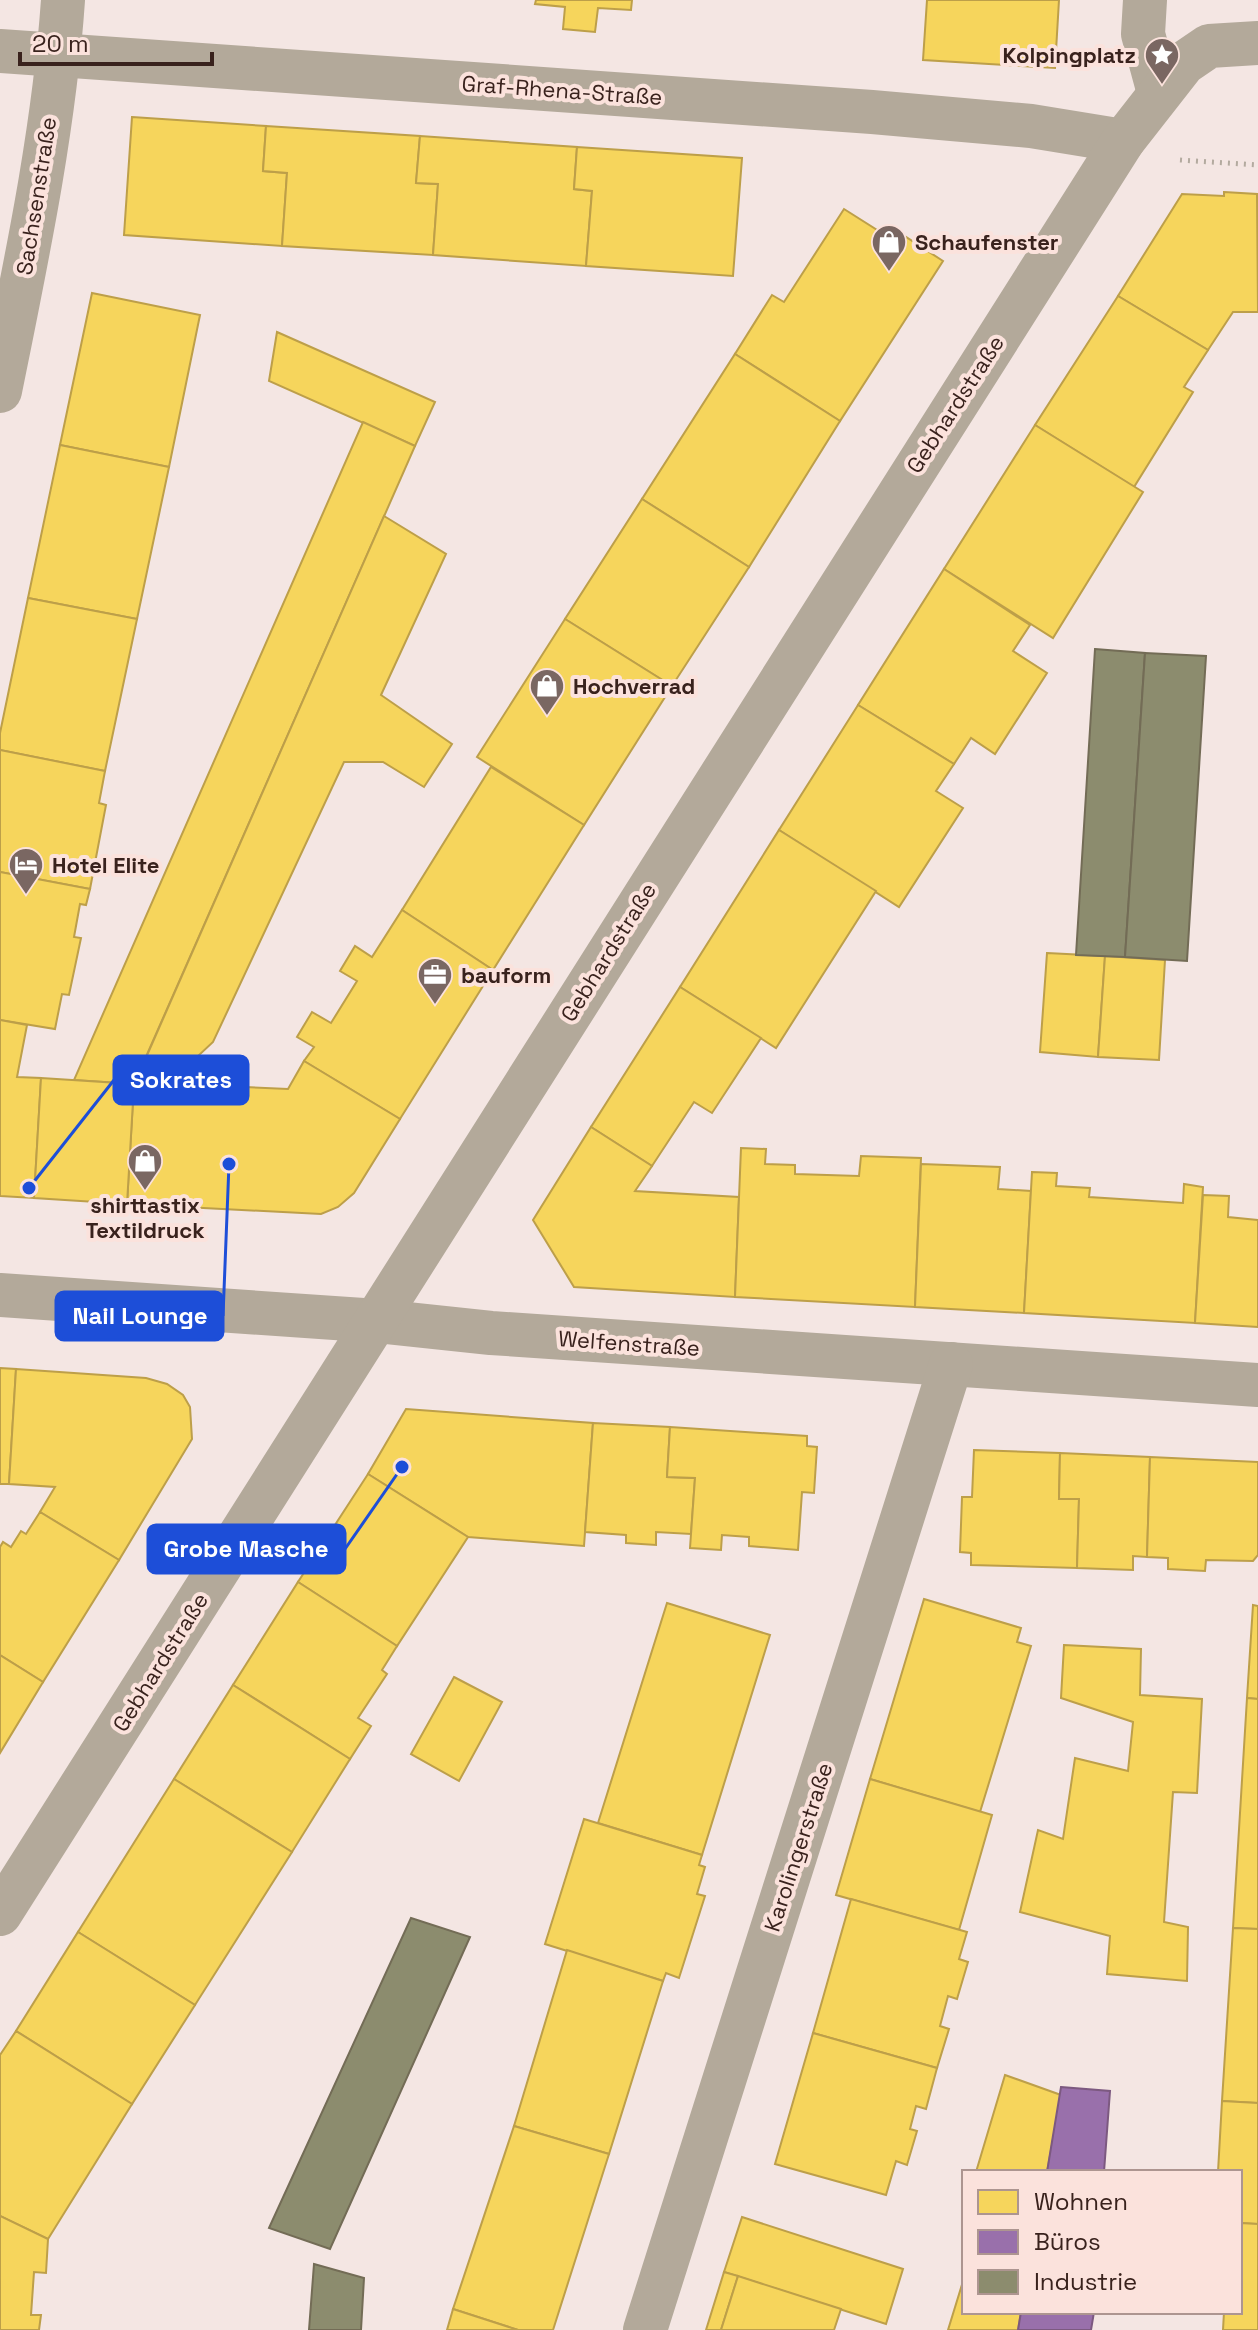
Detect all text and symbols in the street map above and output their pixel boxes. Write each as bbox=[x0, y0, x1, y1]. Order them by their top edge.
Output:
scale bar bbox=[20, 16, 212, 66]
text: 20 m bbox=[32, 28, 89, 59]
place icon: Kolpingplatz bbox=[1143, 36, 1181, 86]
place label: Kolpingplatz bbox=[1003, 41, 1136, 69]
street label: Graf-Rhena-Straße bbox=[461, 69, 663, 111]
street label: Sachsenstraße bbox=[10, 115, 62, 277]
shop icon: Schaufenster bbox=[870, 223, 908, 273]
place label: Schaufenster bbox=[915, 228, 1059, 256]
street label: Gebhardstraße bbox=[900, 330, 1010, 478]
shop icon: Hochverrad bbox=[528, 667, 566, 717]
place label: Hochverrad bbox=[573, 672, 695, 700]
hotel icon: Hotel Elite bbox=[7, 846, 45, 896]
place label: Hotel Elite bbox=[52, 851, 160, 879]
street label: Gebhardstraße bbox=[554, 877, 662, 1027]
office icon: bauform bbox=[416, 956, 454, 1006]
place label: bauform bbox=[461, 961, 551, 989]
callout: Sokrates bbox=[114, 1056, 248, 1104]
text: Sokrates bbox=[130, 1064, 232, 1095]
shop icon: shirttastix Textildruck bbox=[126, 1142, 164, 1192]
place label: shirttastix Textildruck bbox=[85, 1191, 205, 1244]
callout: Nail Lounge bbox=[56, 1292, 223, 1340]
text: Nail Lounge bbox=[72, 1300, 208, 1331]
street label: Welfenstraße bbox=[557, 1324, 701, 1362]
callout: Grobe Masche bbox=[148, 1525, 345, 1573]
text: Grobe Masche bbox=[163, 1533, 329, 1564]
street label: Gebhardstraße bbox=[106, 1587, 214, 1737]
street label: Karolingerstraße bbox=[758, 1759, 838, 1935]
legend bbox=[962, 2170, 1242, 2314]
text: Wohnen bbox=[1034, 2186, 1128, 2217]
text: Büros bbox=[1034, 2226, 1101, 2257]
text: Industrie bbox=[1034, 2266, 1137, 2297]

